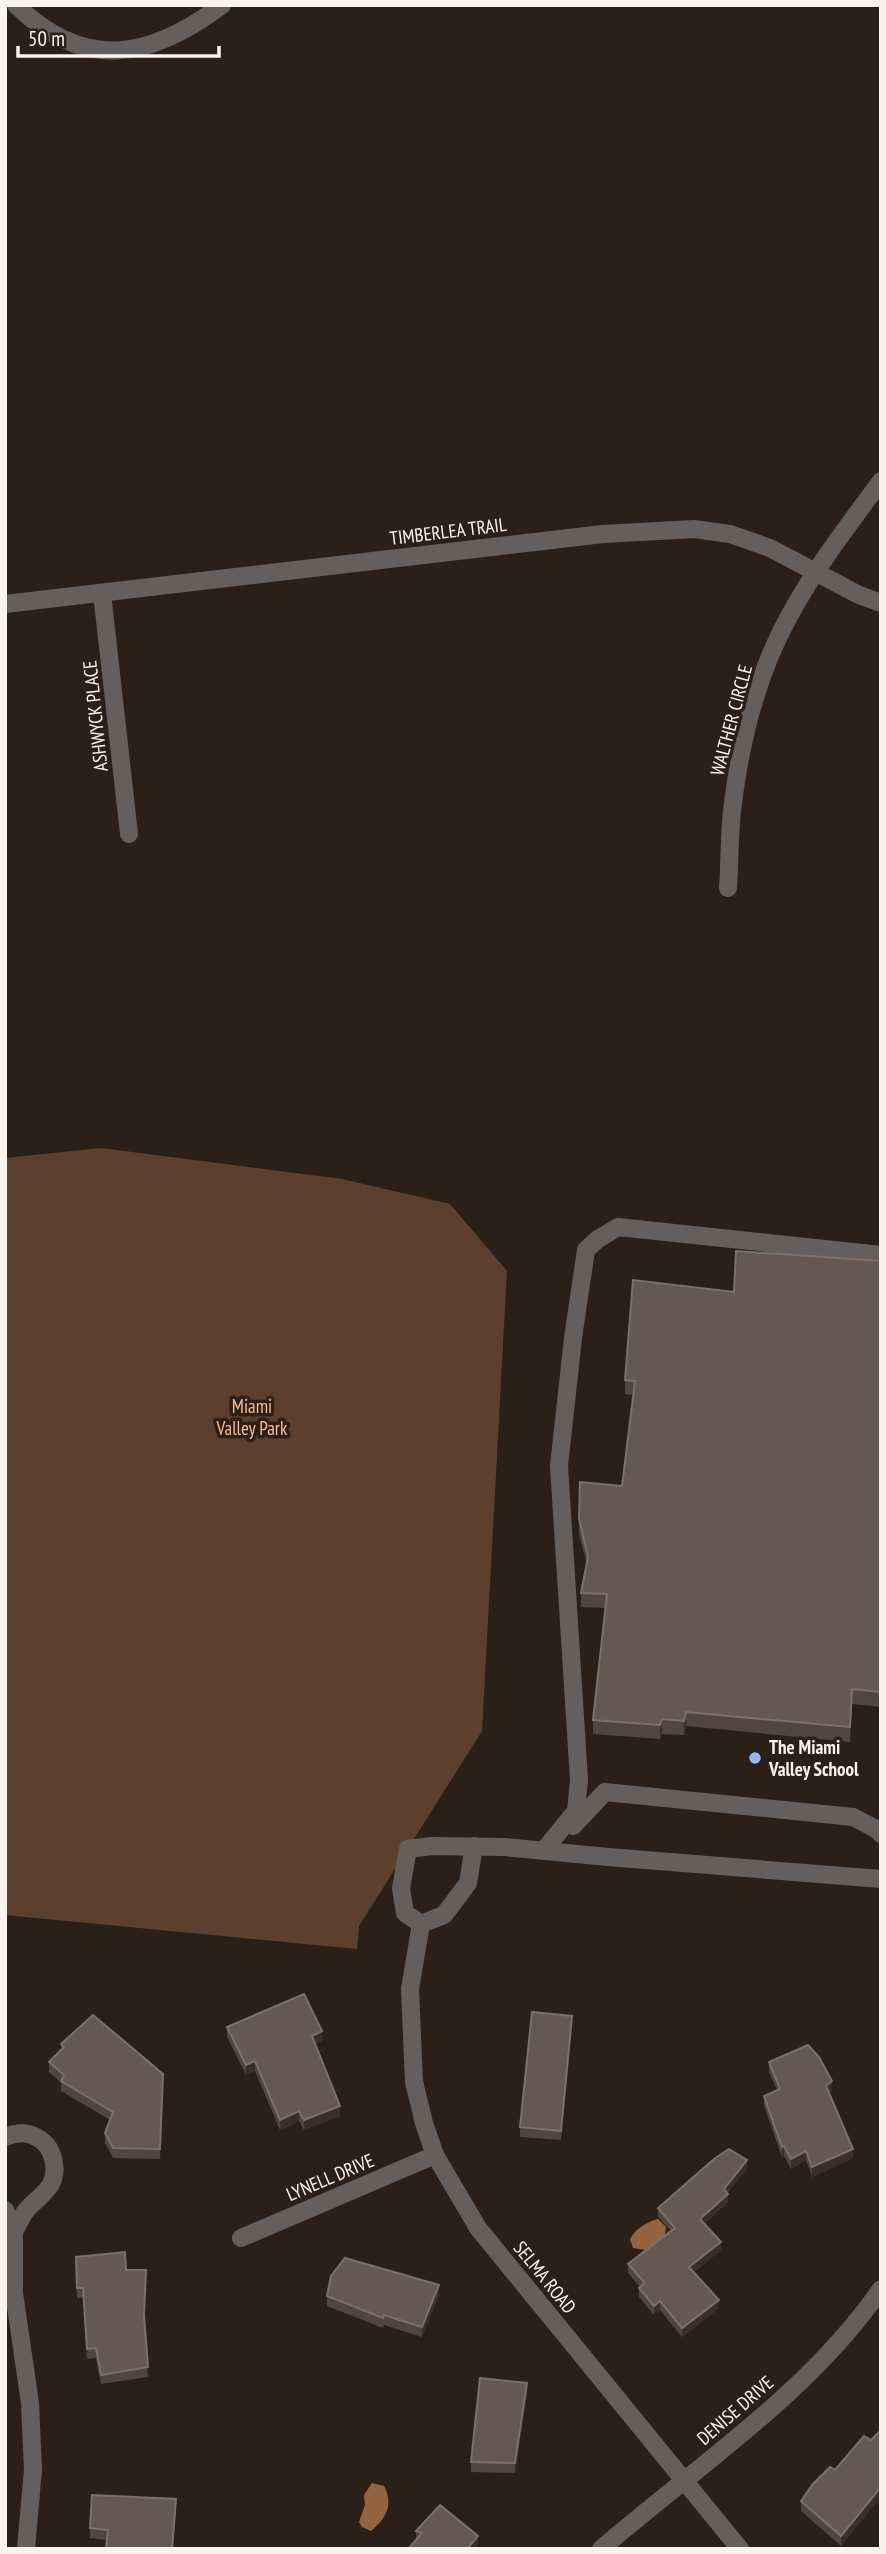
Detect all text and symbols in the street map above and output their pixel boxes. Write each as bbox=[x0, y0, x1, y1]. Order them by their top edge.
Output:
scale bar bbox=[18, 14, 219, 58]
text: 50 m bbox=[28, 25, 65, 52]
street label: TIMBERLEA TRAIL bbox=[388, 512, 508, 550]
street label: ASHWYCK PLACE bbox=[77, 659, 113, 773]
street label: WALTHER CIRCLE bbox=[705, 662, 757, 778]
park label: Miami Valley Park bbox=[216, 1394, 288, 1440]
place label: The Miami Valley School bbox=[768, 1735, 859, 1781]
marker: The Miami Valley School bbox=[747, 1750, 763, 1766]
street label: LYNELL DRIVE bbox=[283, 2148, 377, 2206]
street label: SELMA ROAD bbox=[509, 2236, 581, 2318]
street label: DENISE DRIVE bbox=[692, 2370, 778, 2450]

